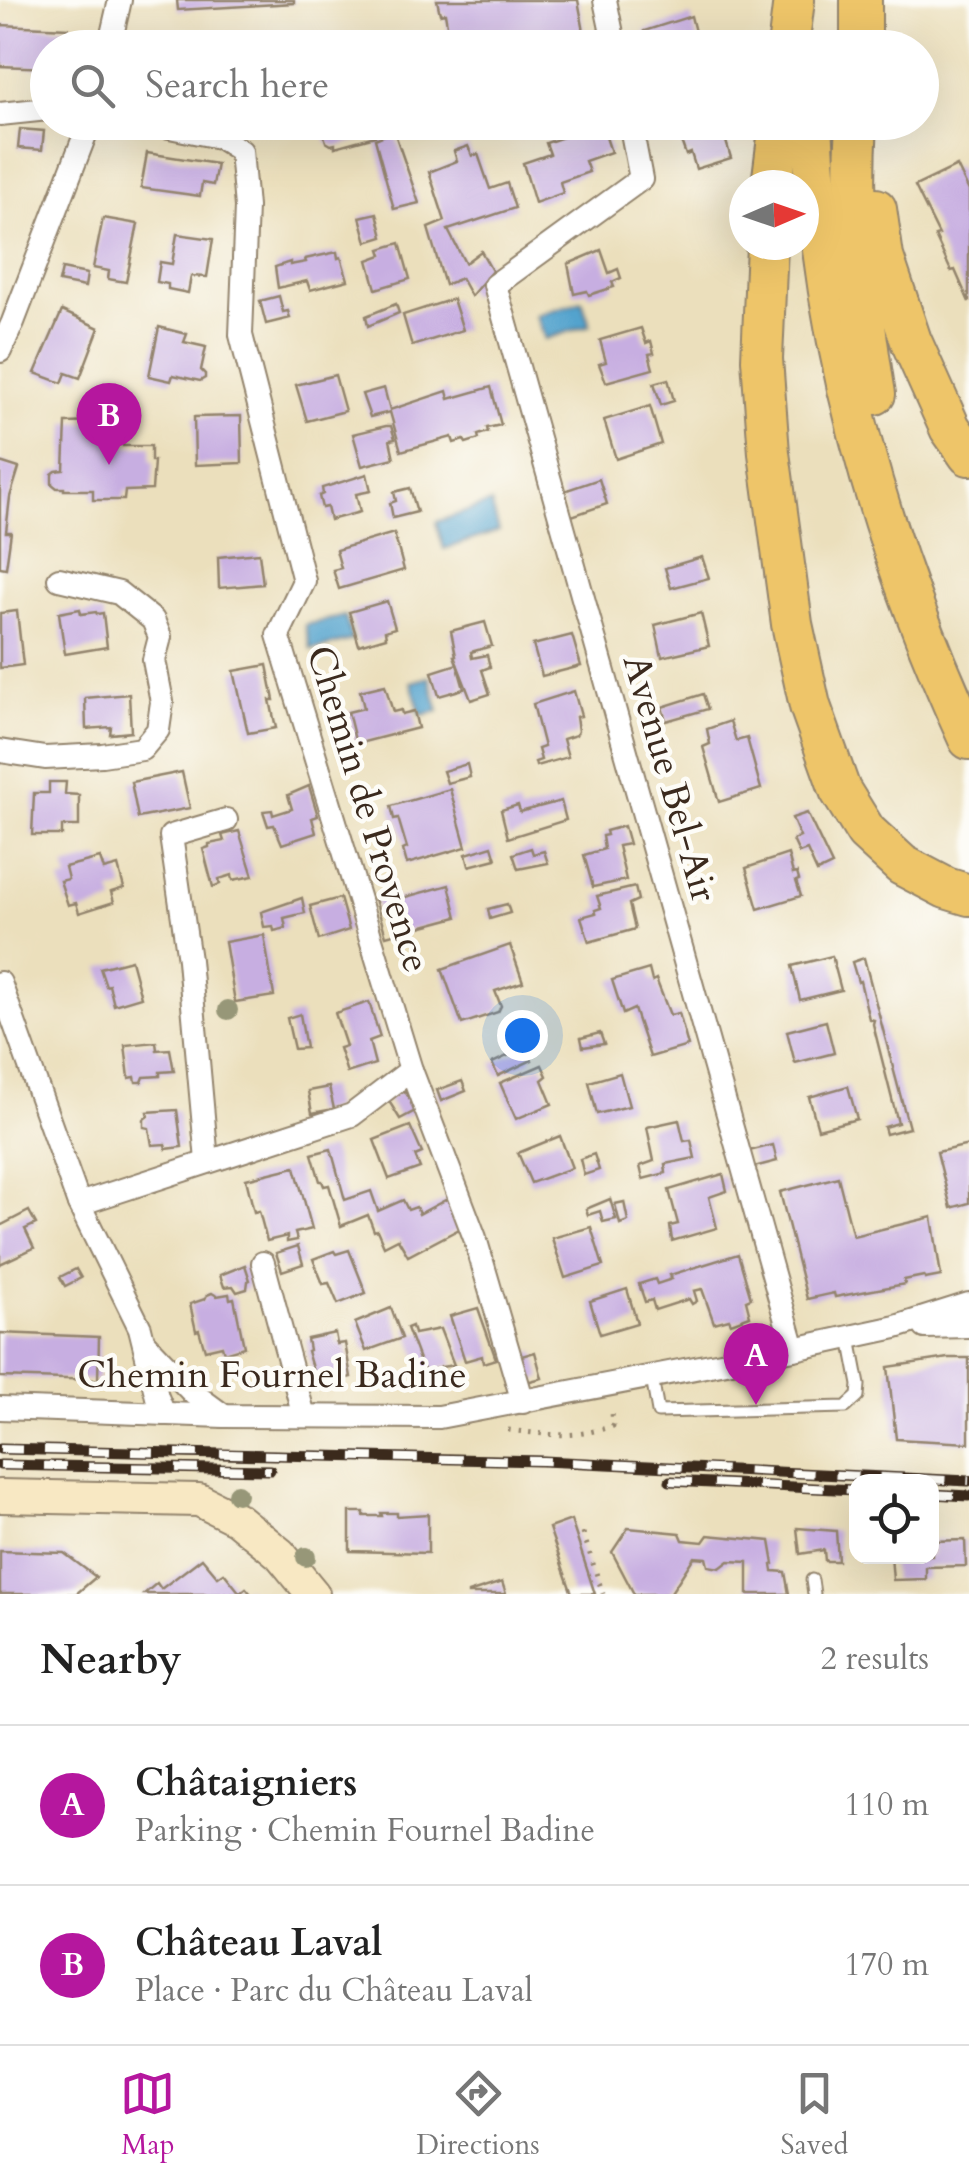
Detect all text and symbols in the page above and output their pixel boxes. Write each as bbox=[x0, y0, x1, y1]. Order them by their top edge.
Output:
search box bbox=[30, 30, 939, 140]
icon: search bbox=[65, 58, 120, 113]
text: Search here bbox=[145, 59, 329, 111]
north arrow bbox=[729, 170, 819, 260]
pin: B bbox=[76, 382, 142, 465]
street label: Chemin de Provence bbox=[294, 639, 442, 979]
street label: Avenue Bel-Air bbox=[610, 648, 730, 908]
your location bbox=[497, 1010, 548, 1061]
pin: A bbox=[724, 1322, 788, 1405]
street label: Chemin Fournel Badine bbox=[77, 1349, 467, 1401]
map controls bbox=[849, 1474, 939, 1564]
button: locate bbox=[849, 1474, 939, 1564]
text: Nearby bbox=[40, 1631, 182, 1688]
text: 2 results bbox=[821, 1637, 929, 1681]
text: Châtaigniers bbox=[135, 1757, 357, 1809]
text: A bbox=[60, 1783, 85, 1827]
text: 110 m bbox=[844, 1783, 929, 1827]
text: Parking · Chemin Fournel Badine bbox=[135, 1809, 595, 1853]
text: Château Laval bbox=[135, 1917, 382, 1969]
text: B bbox=[61, 1943, 84, 1987]
text: 170 m bbox=[844, 1943, 929, 1987]
text: Place · Parc du Château Laval bbox=[135, 1969, 533, 2013]
tab: Map bbox=[120, 2066, 175, 2164]
tab: Directions bbox=[416, 2066, 540, 2164]
tab: Saved bbox=[781, 2066, 849, 2164]

